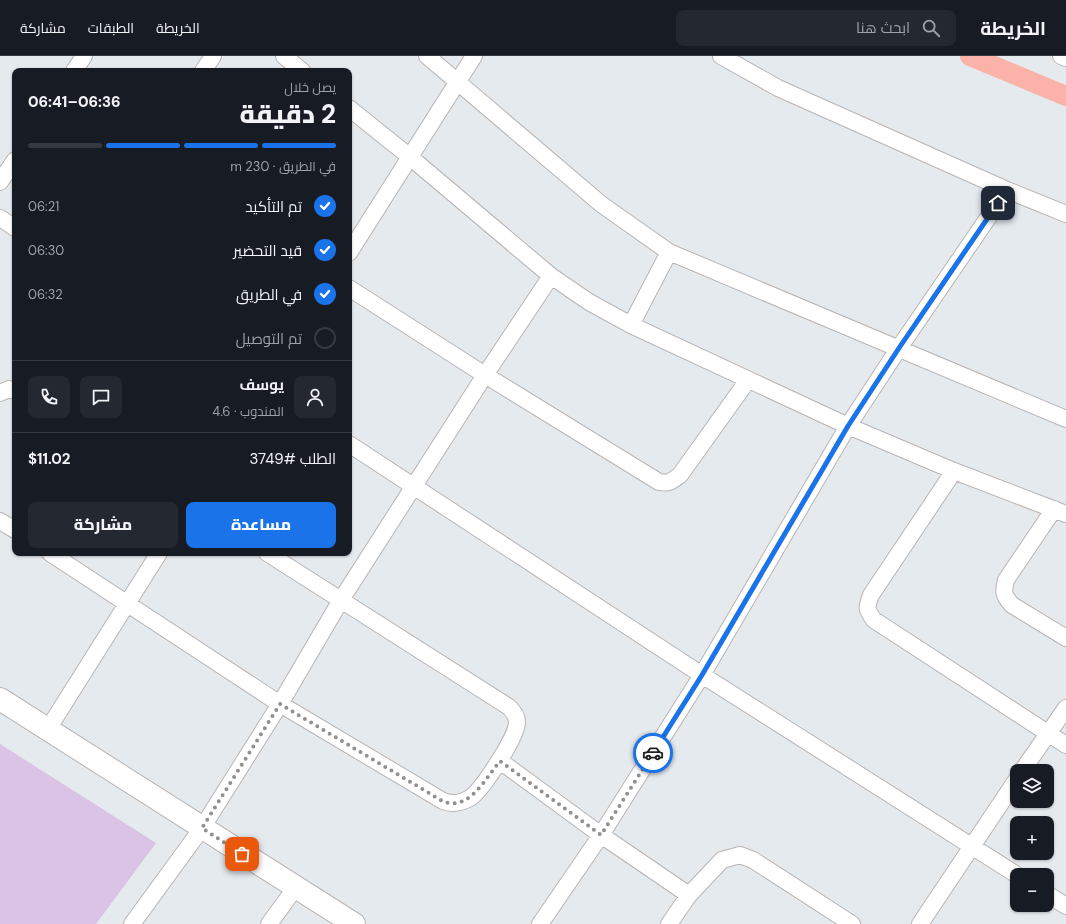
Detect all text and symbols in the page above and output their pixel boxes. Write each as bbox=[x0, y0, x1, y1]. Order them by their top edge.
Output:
search box bbox=[676, 10, 956, 46]
text: الخريطة bbox=[980, 16, 1046, 41]
icon: search bbox=[920, 17, 942, 39]
text: ابحث هنا bbox=[856, 18, 910, 38]
text: مشاركة bbox=[20, 19, 66, 37]
text: الطبقات bbox=[88, 19, 134, 37]
text: الخريطة bbox=[156, 19, 200, 37]
text: يصل خلال bbox=[284, 79, 336, 96]
text: 06:36–06:41 bbox=[28, 92, 121, 112]
text: 2 دقيقة bbox=[239, 97, 336, 131]
text: في الطريق · 230 m bbox=[230, 158, 336, 175]
pin bbox=[981, 186, 1015, 220]
icon: home bbox=[987, 192, 1009, 214]
icon: check bbox=[314, 195, 336, 217]
text: تم التأكيد bbox=[245, 197, 302, 217]
text: 06:21 bbox=[28, 198, 59, 215]
icon: check bbox=[314, 239, 336, 261]
text: قيد التحضير bbox=[233, 241, 302, 261]
text: 06:30 bbox=[28, 242, 64, 259]
icon: check bbox=[314, 283, 336, 305]
text: في الطريق bbox=[236, 285, 302, 305]
text: 06:32 bbox=[28, 286, 63, 303]
text: تم التوصيل bbox=[236, 329, 302, 349]
text: يوسف bbox=[239, 375, 284, 395]
button: phone bbox=[28, 376, 70, 418]
button: chat bbox=[80, 376, 122, 418]
button: person bbox=[294, 376, 336, 418]
text: المندوب · 4.6 bbox=[212, 403, 284, 420]
text: $11.02 bbox=[28, 449, 70, 469]
text: الطلب #3749 bbox=[249, 449, 336, 469]
button: مشاركة bbox=[28, 502, 178, 548]
button: مساعدة bbox=[186, 502, 336, 548]
courier bbox=[633, 733, 673, 773]
icon: car bbox=[642, 742, 664, 764]
map controls bbox=[1010, 764, 1054, 912]
button: layers bbox=[1010, 764, 1054, 808]
button: + bbox=[1010, 816, 1054, 860]
pin bbox=[225, 837, 259, 871]
icon: bag bbox=[231, 843, 253, 865]
button: − bbox=[1010, 868, 1054, 912]

